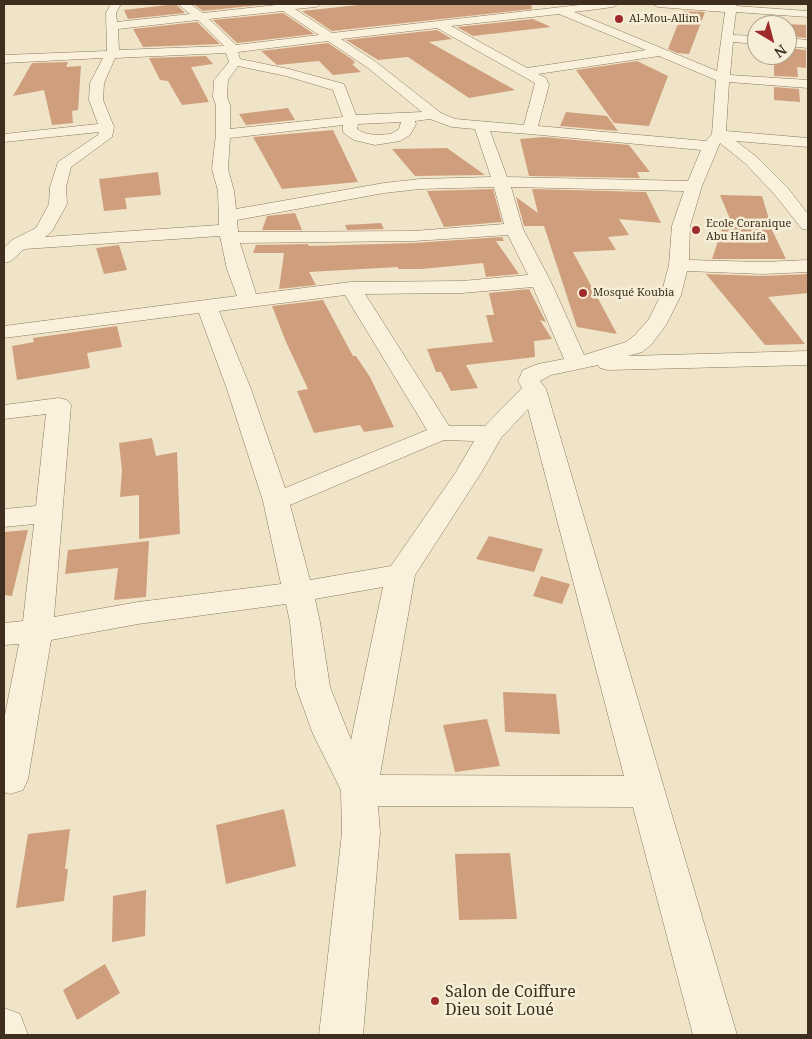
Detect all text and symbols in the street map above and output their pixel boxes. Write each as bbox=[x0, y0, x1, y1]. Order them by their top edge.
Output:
place label: Al-Mou-Allim bbox=[629, 12, 699, 26]
marker: Al-Mou-Allim bbox=[613, 13, 625, 25]
north arrow bbox=[747, 15, 797, 65]
text: N bbox=[771, 41, 791, 62]
place label: Ecole Coranique Abu Hanifa bbox=[706, 217, 791, 243]
marker: Ecole Coranique Abu Hanifa bbox=[690, 224, 702, 236]
place label: Mosqué Koubia bbox=[593, 286, 674, 300]
marker: Mosqué Koubia bbox=[577, 287, 589, 299]
place label: Salon de Coiffure Dieu soit Loué bbox=[445, 982, 576, 1020]
marker: Salon de Coiffure Dieu soit Loué bbox=[429, 995, 441, 1007]

